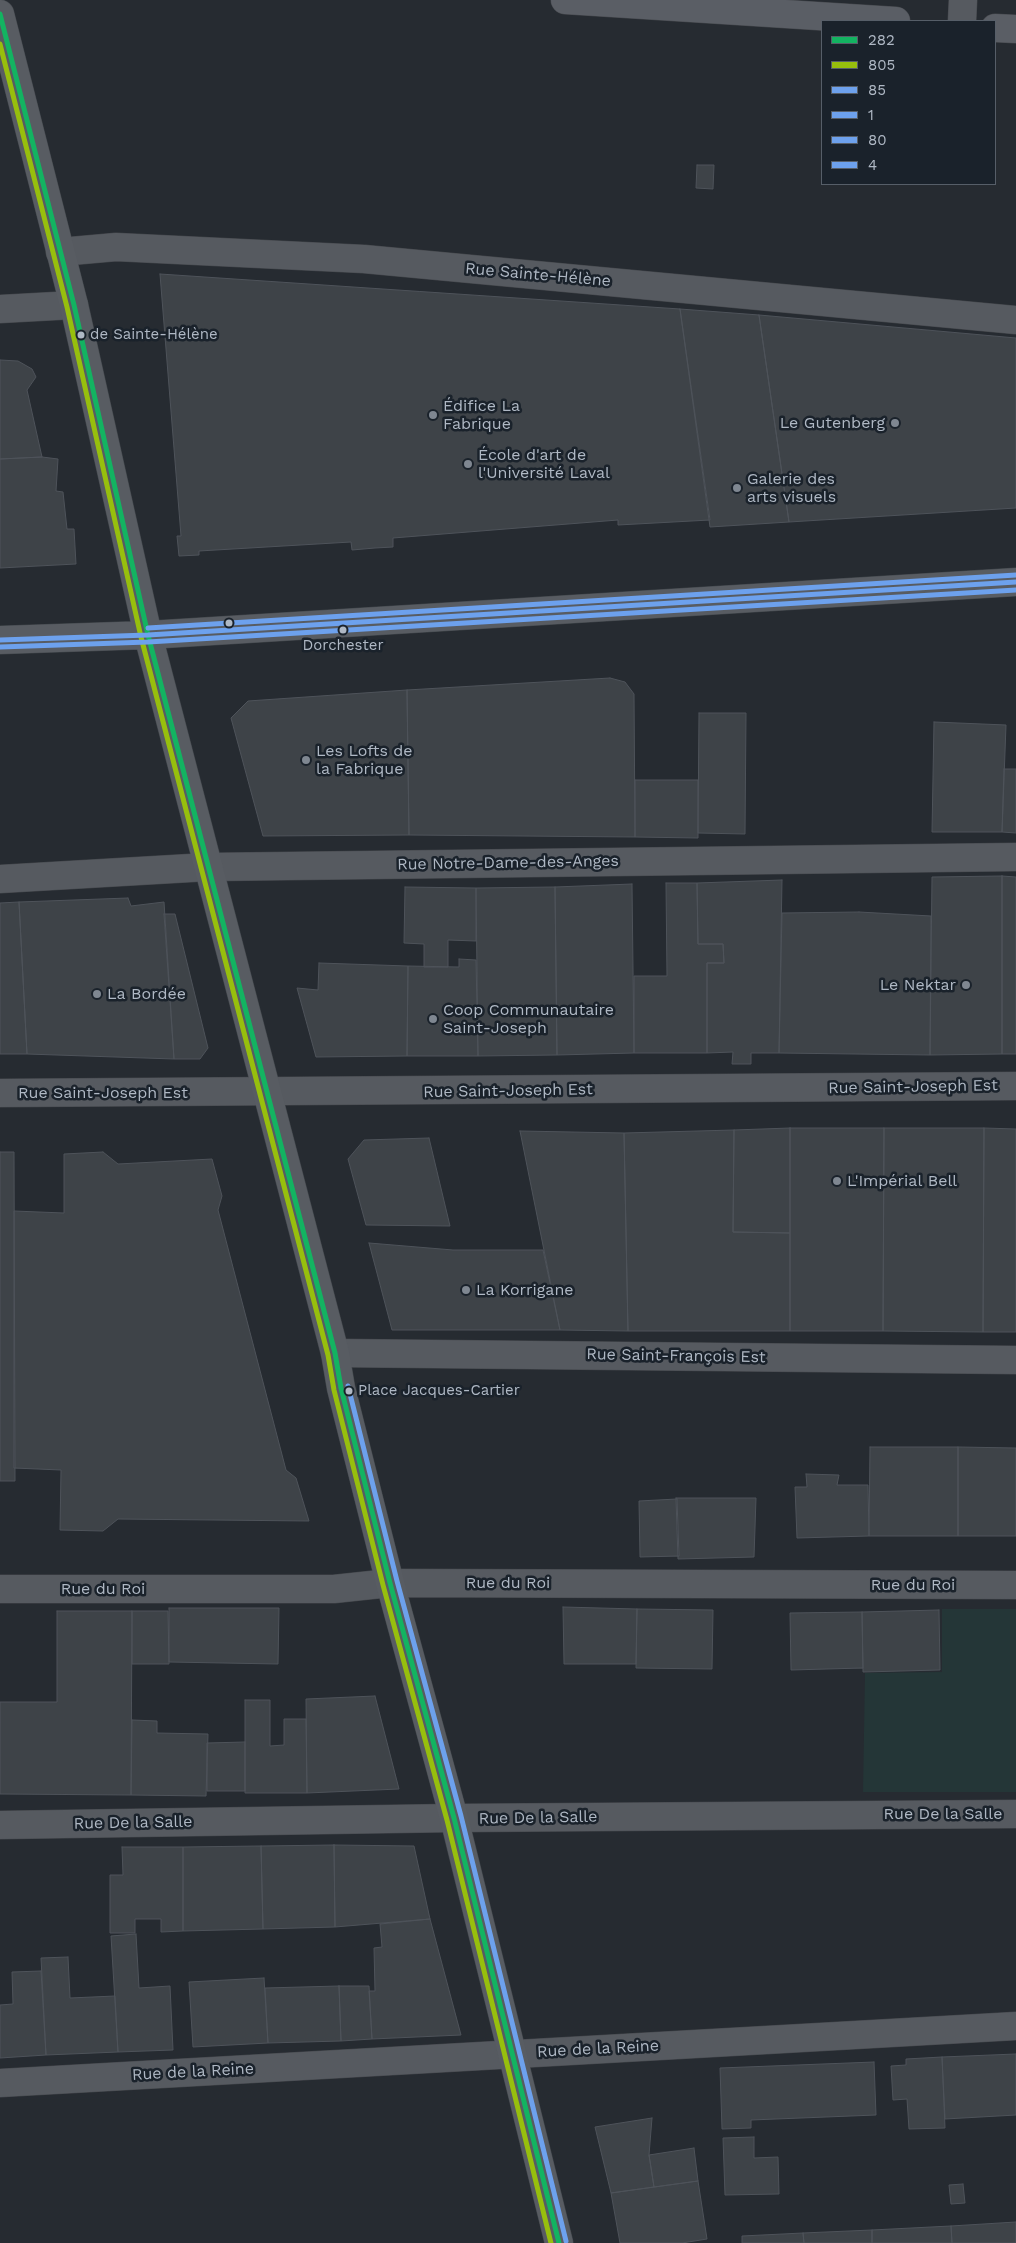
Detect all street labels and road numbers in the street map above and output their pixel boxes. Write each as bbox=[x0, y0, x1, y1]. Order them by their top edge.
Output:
street label: Rue Sainte-Hélène bbox=[464, 259, 612, 291]
street label: Rue Notre-Dame-des-Anges bbox=[397, 851, 619, 875]
street label: Rue Saint-Joseph Est bbox=[828, 1076, 998, 1098]
street label: Rue Saint-Joseph Est bbox=[423, 1080, 593, 1102]
street label: Rue Saint-Joseph Est bbox=[18, 1083, 188, 1103]
street label: Rue Saint-François Est bbox=[586, 1345, 766, 1367]
street label: Rue du Roi bbox=[466, 1573, 550, 1593]
street label: Rue du Roi bbox=[871, 1575, 955, 1595]
street label: Rue du Roi bbox=[61, 1579, 145, 1599]
street label: Rue De la Salle bbox=[884, 1804, 1002, 1824]
street label: Rue De la Salle bbox=[478, 1807, 598, 1829]
street label: Rue De la Salle bbox=[73, 1812, 193, 1834]
street label: Rue de la Reine bbox=[537, 2036, 659, 2062]
street label: Rue de la Reine bbox=[132, 2059, 254, 2085]

